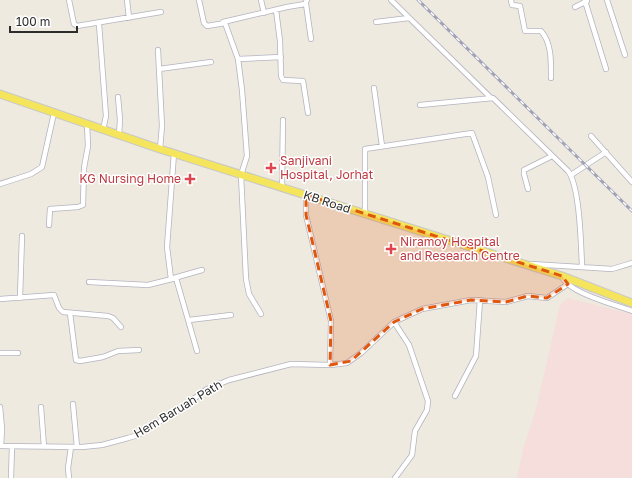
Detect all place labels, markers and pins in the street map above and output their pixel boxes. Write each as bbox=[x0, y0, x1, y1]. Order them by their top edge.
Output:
place label: Sanjivani Hospital, Jorhat bbox=[280, 153, 373, 182]
marker: Sanjivani Hospital, Jorhat bbox=[265, 162, 277, 174]
place label: KG Nursing Home bbox=[79, 171, 181, 186]
marker: KG Nursing Home bbox=[184, 173, 196, 185]
place label: Niramoy Hospital and Research Centre bbox=[400, 234, 520, 263]
marker: Niramoy Hospital and Research Centre bbox=[385, 243, 397, 255]

